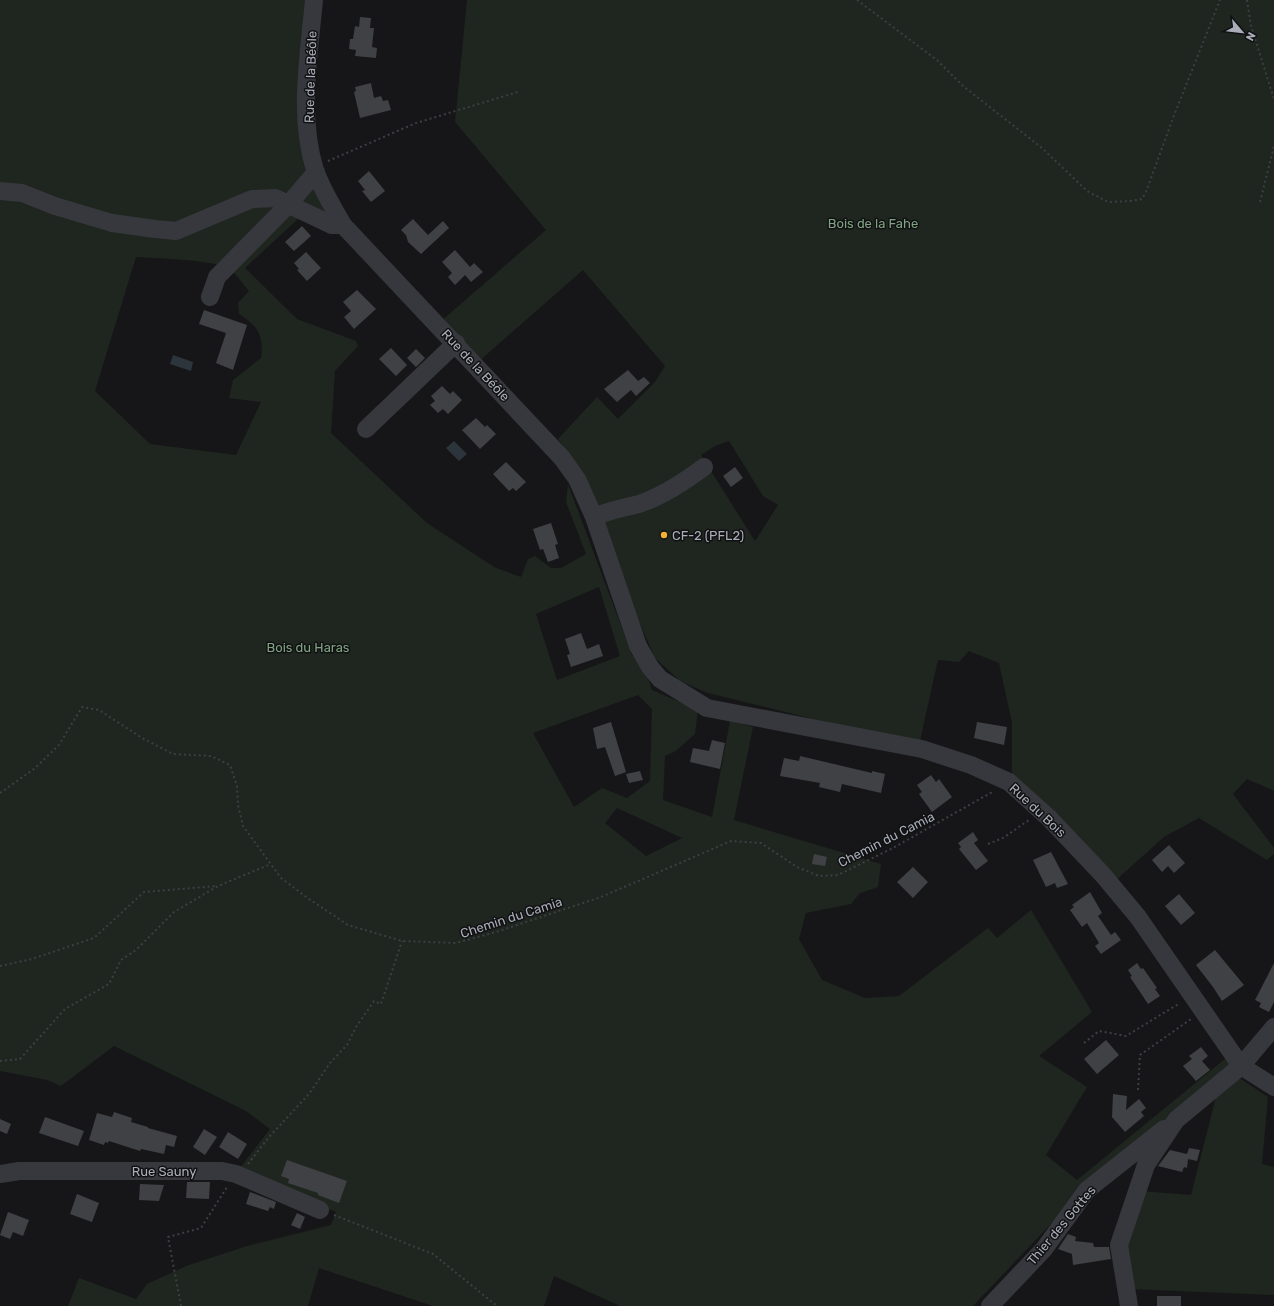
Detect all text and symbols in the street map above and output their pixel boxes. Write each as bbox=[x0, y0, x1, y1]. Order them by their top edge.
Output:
north arrow bbox=[1222, 12, 1262, 52]
text: N bbox=[1243, 30, 1258, 43]
street label: Rue de la Béôle bbox=[301, 31, 320, 123]
park label: Bois de la Fahe bbox=[828, 216, 918, 231]
street label: Rue de la Béôle bbox=[439, 326, 513, 404]
place label: CF-2 (PFL2) bbox=[672, 528, 744, 543]
marker: CF-2 (PFL2) bbox=[659, 530, 669, 540]
park label: Bois du Haras bbox=[267, 640, 350, 655]
street label: Rue du Bois bbox=[1006, 781, 1069, 840]
street label: Chemin du Camia bbox=[836, 809, 937, 870]
street label: Chemin du Camia bbox=[458, 894, 564, 941]
street label: Rue Sauny bbox=[132, 1164, 196, 1179]
street label: Thier des Gottes bbox=[1024, 1182, 1099, 1268]

